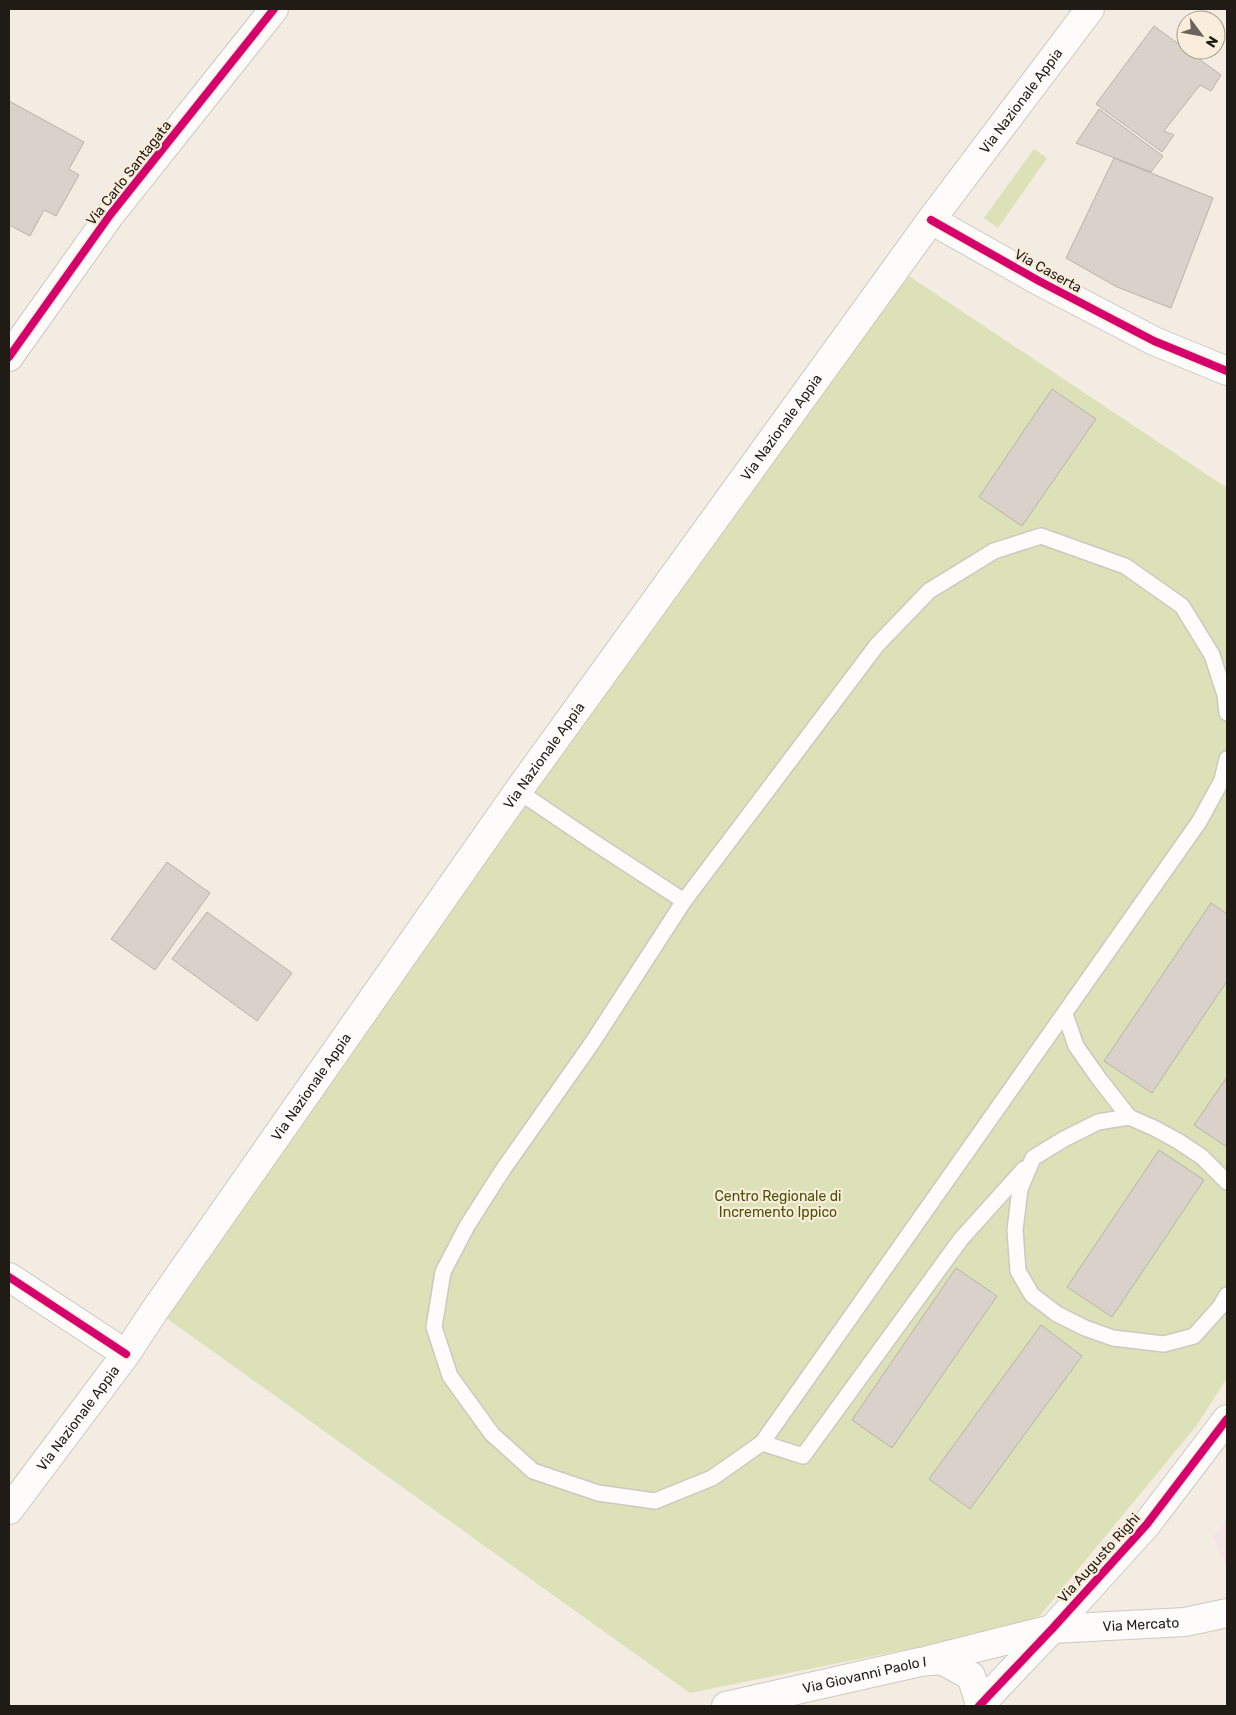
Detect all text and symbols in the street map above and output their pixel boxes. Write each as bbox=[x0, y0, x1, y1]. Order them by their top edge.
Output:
north arrow bbox=[1176, 10, 1226, 60]
text: N bbox=[1202, 33, 1221, 50]
street label: Via Nazionale Appia bbox=[976, 45, 1066, 157]
street label: Via Carlo Santagata bbox=[83, 117, 175, 229]
street label: Via Caserta bbox=[1011, 246, 1085, 296]
street label: Via Nazionale Appia bbox=[737, 371, 825, 484]
street label: Via Nazionale Appia bbox=[500, 699, 588, 812]
street label: Via Nazionale Appia bbox=[268, 1030, 355, 1144]
park label: Centro Regionale di Incremento Ippico bbox=[715, 1188, 841, 1221]
street label: Via Nazionale Appia bbox=[33, 1362, 123, 1474]
street label: Via Augusto Righi bbox=[1054, 1510, 1144, 1606]
street label: Via Mercato bbox=[1102, 1614, 1180, 1635]
street label: Via Giovanni Paolo I bbox=[801, 1653, 927, 1697]

